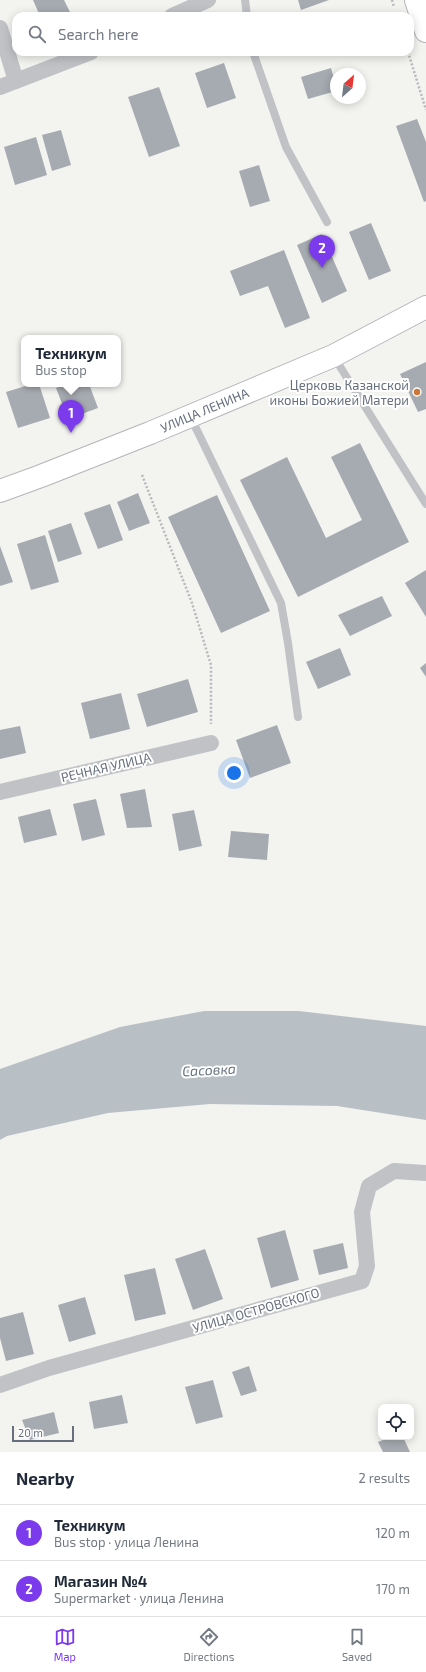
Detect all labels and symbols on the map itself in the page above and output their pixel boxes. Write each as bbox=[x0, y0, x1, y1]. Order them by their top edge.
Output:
north arrow bbox=[330, 68, 366, 104]
pin: 2 bbox=[309, 235, 335, 268]
place label: Церковь Казанской иконы Божией Матери bbox=[270, 377, 409, 408]
street label: УЛИЦА ЛЕНИНА bbox=[158, 384, 251, 436]
marker: Церковь Казанской иконы Божией Матери bbox=[412, 387, 422, 397]
pin: 1 bbox=[58, 400, 84, 433]
street label: РЕЧНАЯ УЛИЦА bbox=[59, 749, 153, 785]
your location bbox=[224, 763, 244, 783]
water label: Сасовка bbox=[182, 1060, 236, 1079]
street label: УЛИЦА ОСТРОВСКОГО bbox=[191, 1284, 321, 1336]
scale bar bbox=[12, 1424, 74, 1443]

